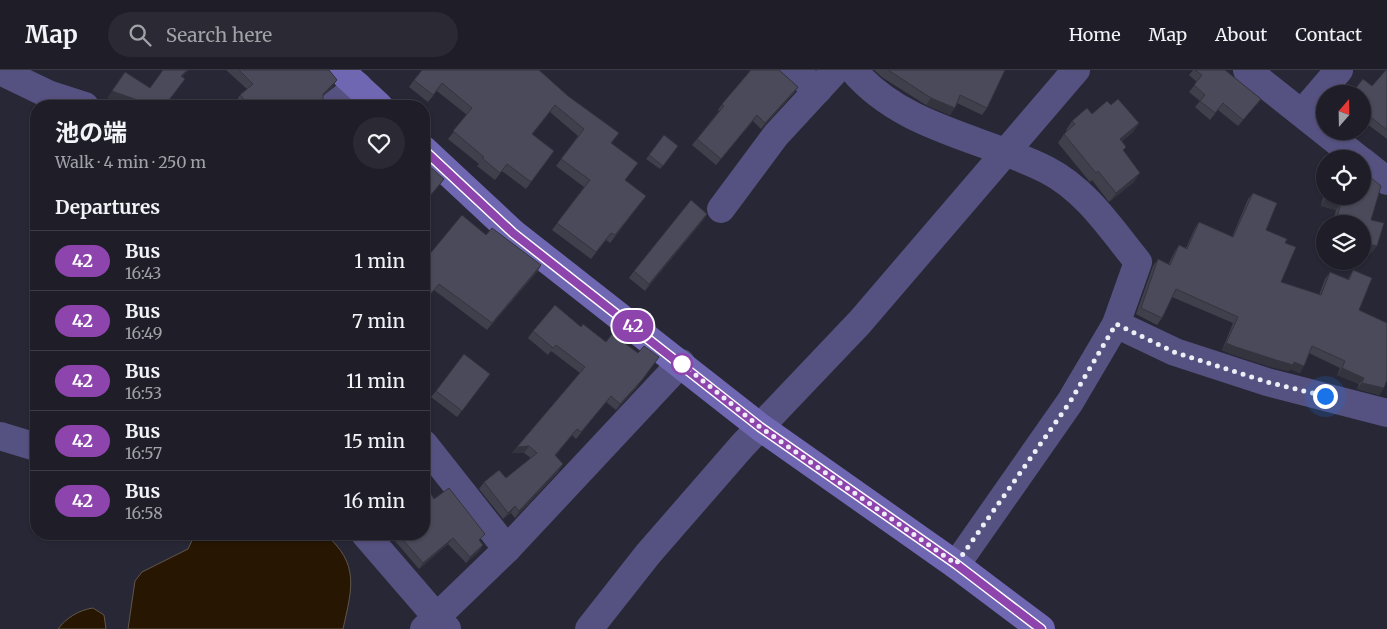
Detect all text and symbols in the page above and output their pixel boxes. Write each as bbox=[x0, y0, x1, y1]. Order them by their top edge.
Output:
search box bbox=[108, 12, 458, 57]
text: Map bbox=[25, 19, 78, 50]
icon: search bbox=[126, 21, 154, 49]
text: Search here bbox=[166, 23, 272, 47]
text: Home bbox=[1069, 23, 1121, 46]
text: Map bbox=[1149, 23, 1187, 46]
text: About bbox=[1215, 23, 1267, 46]
text: Contact bbox=[1295, 23, 1362, 46]
north arrow bbox=[1316, 85, 1371, 140]
map controls bbox=[1316, 85, 1371, 270]
text: 池の端 bbox=[55, 117, 127, 148]
button: heart bbox=[353, 117, 405, 169]
button: locate bbox=[1316, 150, 1371, 205]
text: Walk · 4 min · 250 m bbox=[55, 152, 206, 172]
text: Departures bbox=[55, 195, 160, 219]
button: layers bbox=[1316, 215, 1371, 270]
text: Bus bbox=[125, 239, 160, 263]
text: 42 bbox=[72, 249, 93, 272]
text: 1 min bbox=[354, 249, 405, 273]
text: 16:43 bbox=[125, 263, 162, 283]
text: Bus bbox=[125, 299, 160, 323]
text: 42 bbox=[72, 309, 93, 332]
text: 7 min bbox=[352, 309, 405, 333]
line badge: 42 bbox=[610, 310, 656, 342]
text: 42 bbox=[622, 314, 644, 337]
text: 16:49 bbox=[125, 323, 162, 343]
unlabelled marker bbox=[671, 353, 693, 375]
text: Bus bbox=[125, 359, 160, 383]
text: 42 bbox=[72, 369, 93, 392]
text: 11 min bbox=[346, 369, 405, 393]
text: 16:53 bbox=[125, 383, 162, 403]
your location bbox=[1313, 384, 1338, 409]
text: Bus bbox=[125, 419, 160, 443]
text: 42 bbox=[72, 429, 93, 452]
text: 15 min bbox=[344, 429, 405, 453]
text: 16:57 bbox=[125, 443, 162, 463]
text: Bus bbox=[125, 479, 160, 503]
text: 42 bbox=[72, 489, 93, 512]
text: 16 min bbox=[344, 489, 405, 513]
text: 16:58 bbox=[125, 503, 163, 523]

